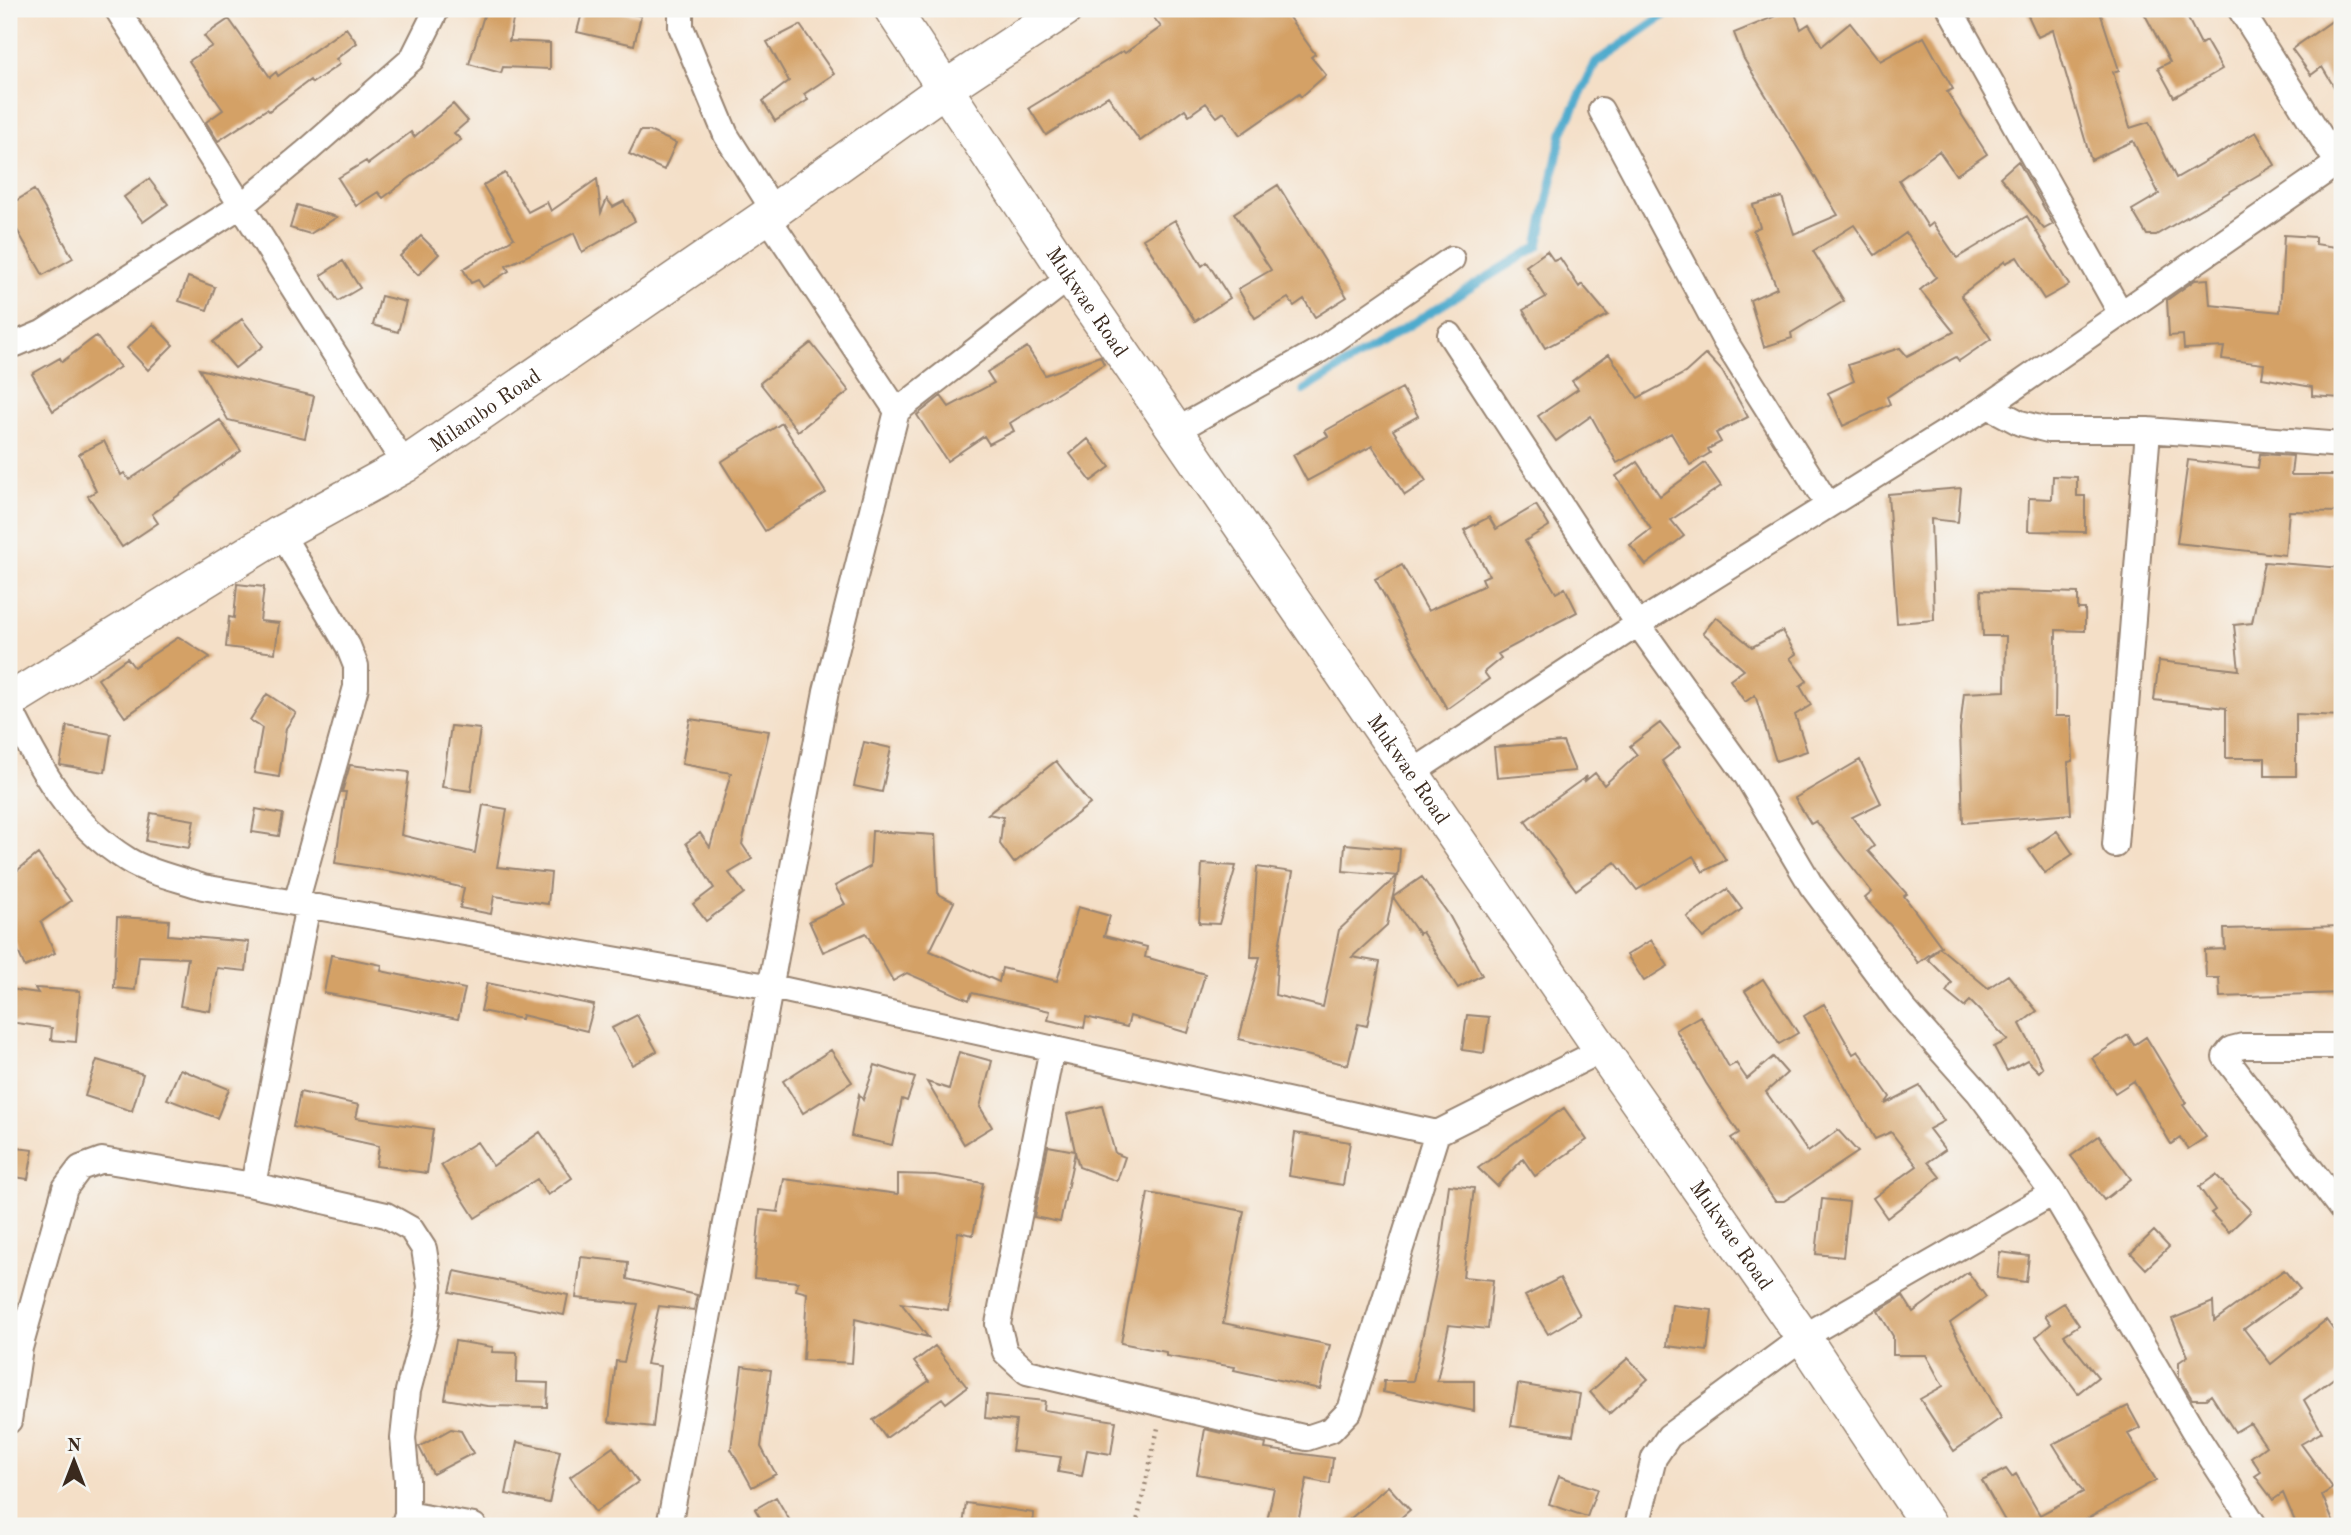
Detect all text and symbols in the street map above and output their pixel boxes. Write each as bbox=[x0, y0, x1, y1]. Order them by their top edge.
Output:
street label: Mukwae Road bbox=[1041, 244, 1131, 362]
street label: Milambo Road bbox=[426, 366, 545, 457]
street label: Mukwae Road bbox=[1362, 711, 1452, 829]
street label: Mukwae Road bbox=[1685, 1177, 1776, 1294]
north arrow bbox=[38, 1426, 108, 1496]
text: N bbox=[67, 1437, 82, 1456]

